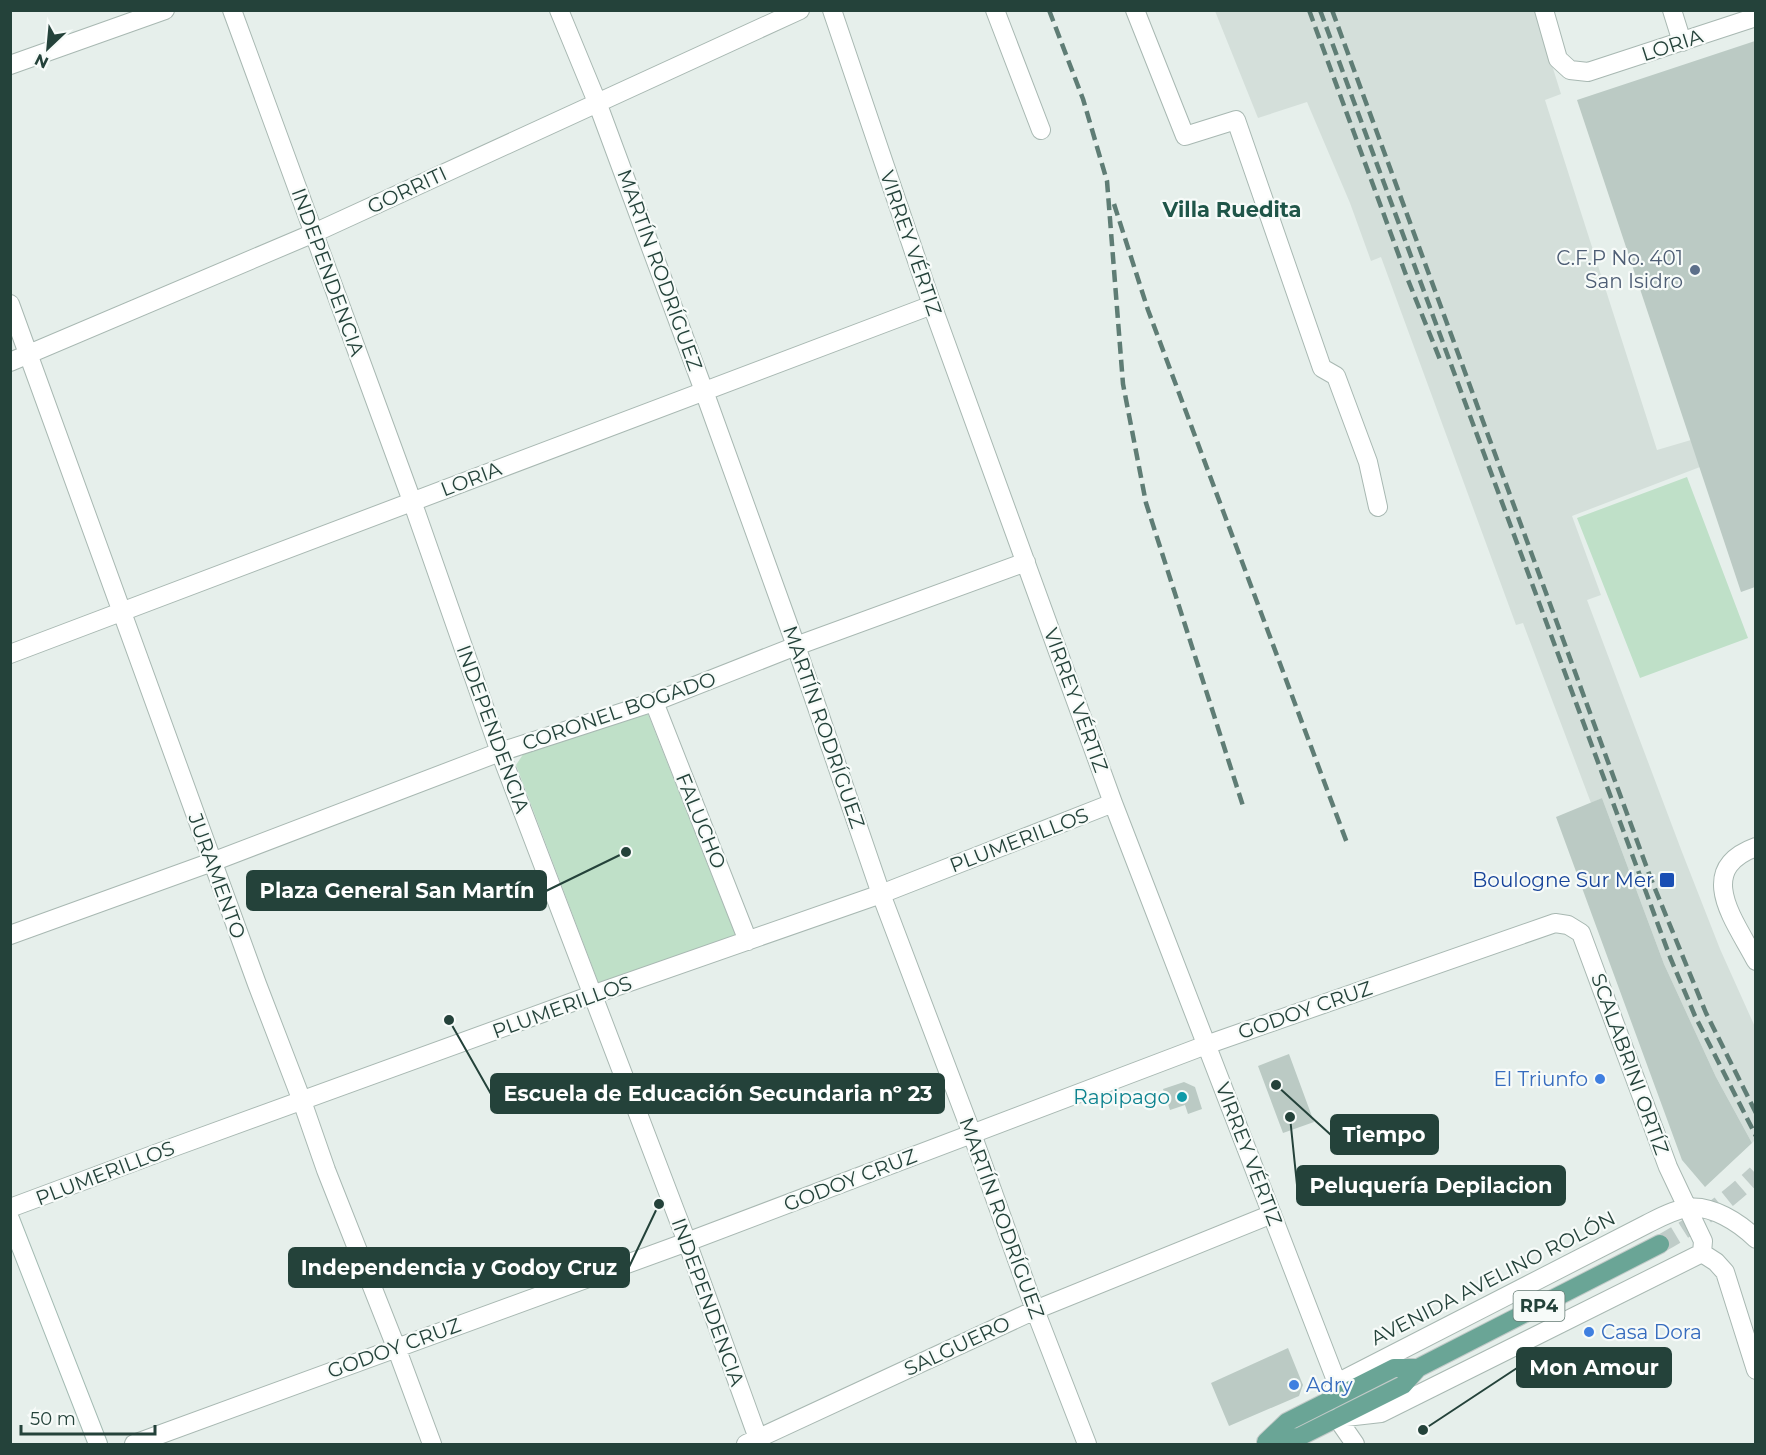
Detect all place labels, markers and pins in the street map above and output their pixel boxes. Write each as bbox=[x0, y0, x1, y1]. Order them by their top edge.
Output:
place label: C.F.P No. 401 San Isidro bbox=[1556, 246, 1683, 293]
marker: C.F.P No. 401 San Isidro bbox=[1688, 263, 1702, 277]
place label: Boulogne Sur Mer bbox=[1472, 868, 1654, 892]
callout: Plaza General San Martín bbox=[247, 871, 546, 910]
marker: Boulogne Sur Mer bbox=[1658, 871, 1676, 889]
place label: El Triunfo bbox=[1493, 1067, 1588, 1091]
marker: El Triunfo bbox=[1593, 1072, 1607, 1086]
callout: Escuela de Educación Secundaria nº 23 bbox=[491, 1074, 944, 1113]
place label: Rapipago bbox=[1073, 1085, 1170, 1109]
marker: Rapipago bbox=[1175, 1090, 1189, 1104]
callout: Tiempo bbox=[1331, 1115, 1438, 1154]
callout: Peluquería Depilacion bbox=[1297, 1166, 1565, 1205]
callout: Independencia y Godoy Cruz bbox=[289, 1248, 629, 1287]
place label: Casa Dora bbox=[1601, 1320, 1702, 1344]
marker: Casa Dora bbox=[1582, 1325, 1596, 1339]
callout: Mon Amour bbox=[1517, 1348, 1671, 1387]
place label: Adry bbox=[1306, 1373, 1353, 1397]
marker: Adry bbox=[1287, 1378, 1301, 1392]

